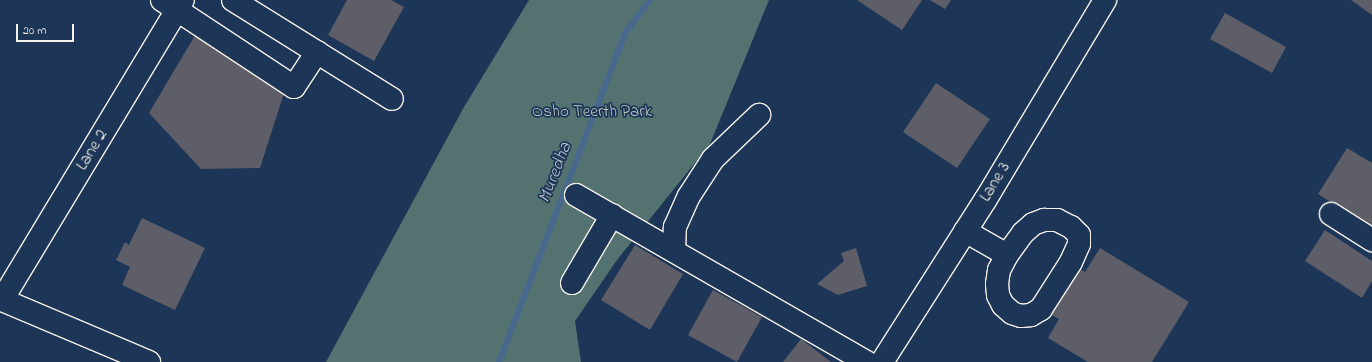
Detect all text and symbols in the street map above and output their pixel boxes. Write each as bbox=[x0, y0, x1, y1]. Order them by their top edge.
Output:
scale bar bbox=[18, 16, 76, 42]
text: 20 m bbox=[23, 22, 46, 40]
park label: Osho Teerth Park bbox=[532, 102, 652, 122]
street label: Lane 2 bbox=[72, 126, 112, 174]
water label: Muredha bbox=[535, 140, 577, 206]
street label: Lane 3 bbox=[975, 158, 1015, 206]

